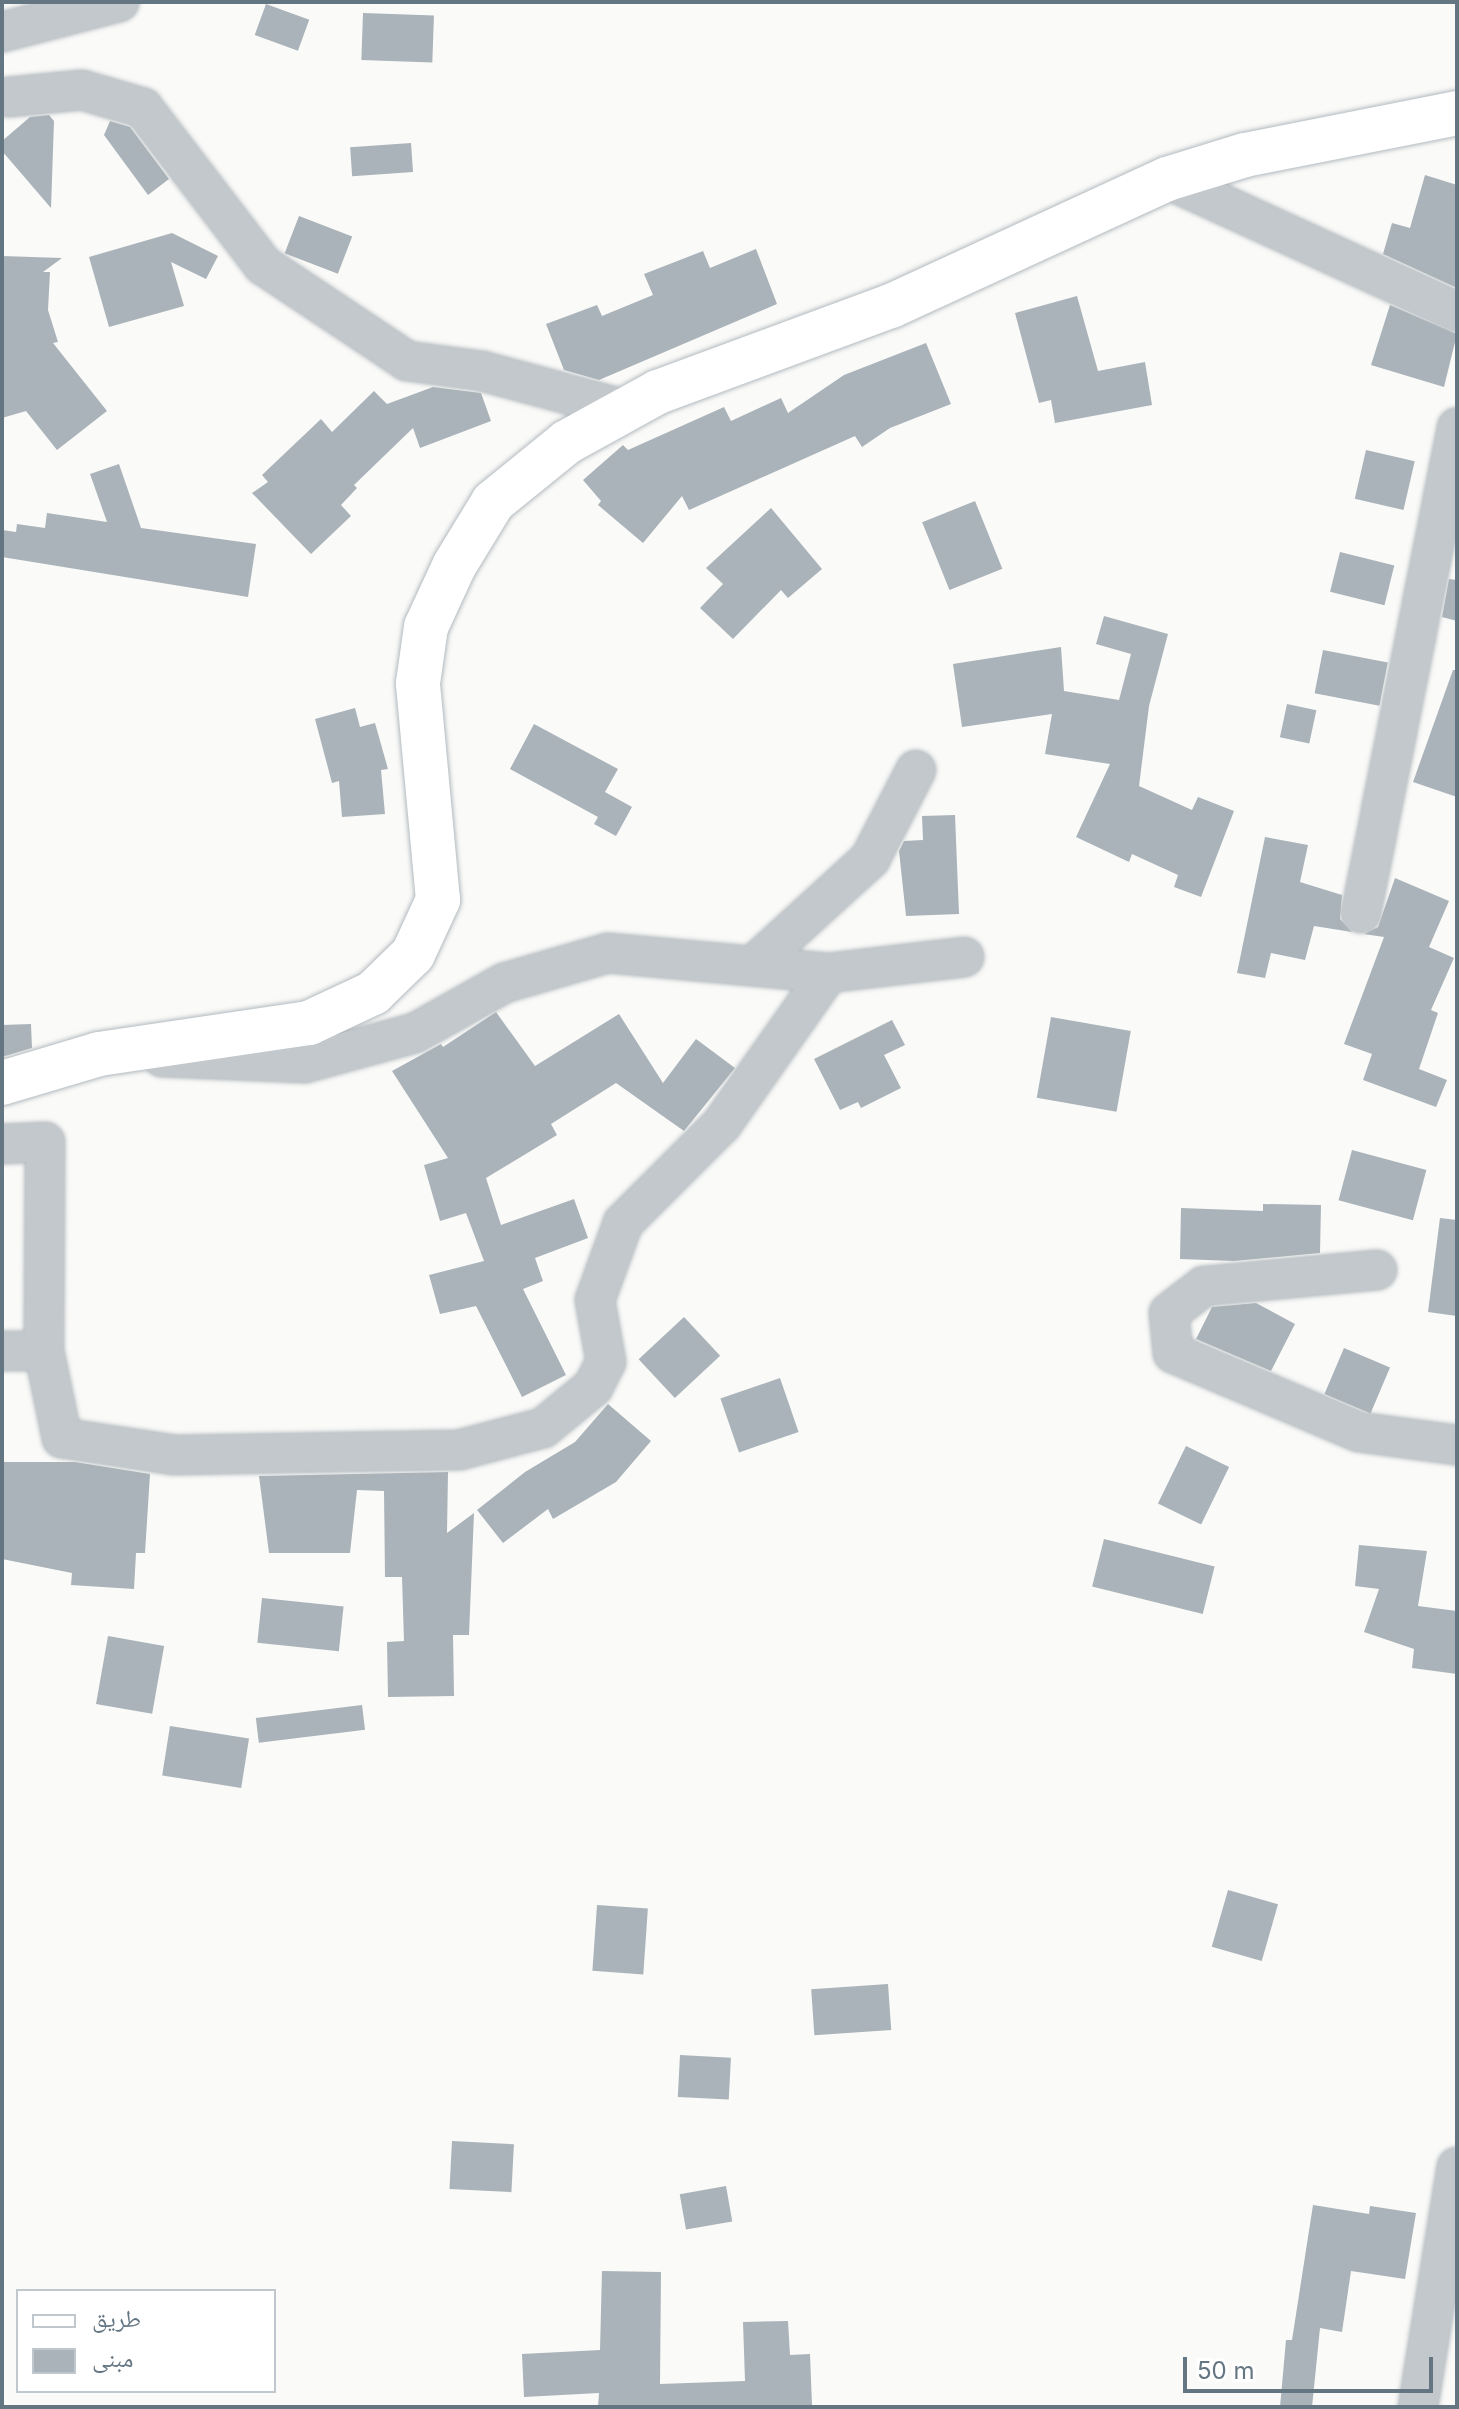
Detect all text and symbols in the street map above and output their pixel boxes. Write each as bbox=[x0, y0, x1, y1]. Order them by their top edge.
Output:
legend bbox=[16, 2289, 276, 2393]
text: طريق bbox=[92, 2304, 141, 2333]
scale bar bbox=[1187, 2341, 1437, 2391]
text: مبنى bbox=[92, 2344, 133, 2373]
text: 50 m bbox=[1197, 2356, 1255, 2385]

